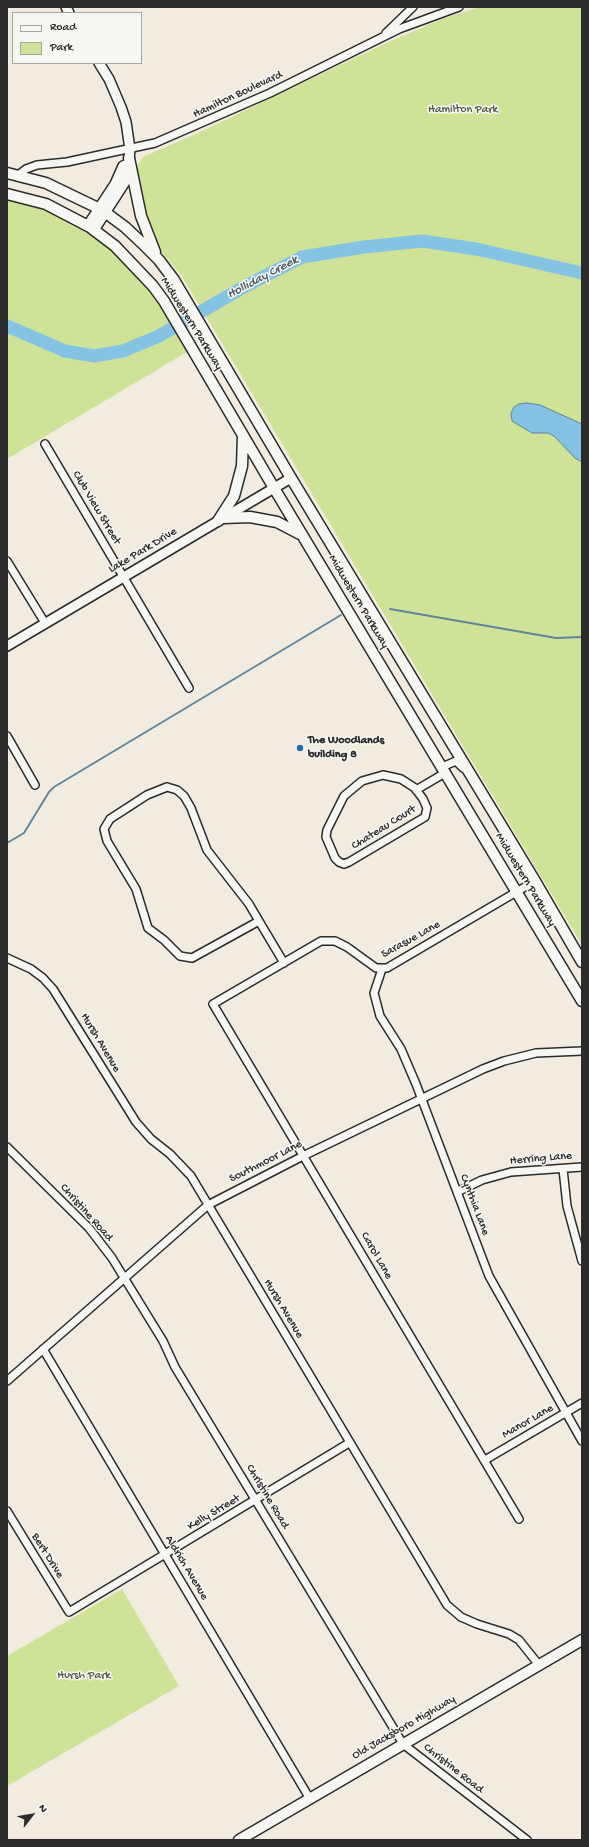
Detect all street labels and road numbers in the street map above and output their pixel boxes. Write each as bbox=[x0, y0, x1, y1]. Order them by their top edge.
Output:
street label: Hamilton Boulevard bbox=[191, 68, 285, 122]
street label: Midwestern Parkway bbox=[157, 275, 225, 373]
street label: Club View Street bbox=[68, 468, 124, 548]
street label: Lake Park Drive bbox=[106, 525, 180, 577]
street label: Midwestern Parkway bbox=[324, 553, 392, 651]
street label: Chateau Court bbox=[349, 802, 419, 854]
street label: Midwestern Parkway bbox=[491, 831, 559, 929]
street label: Sarasue Lane bbox=[379, 918, 443, 962]
street label: Hursh Avenue bbox=[77, 1011, 123, 1075]
street label: Southmoor Lane bbox=[227, 1137, 305, 1187]
street label: Herring Lane bbox=[509, 1149, 573, 1169]
street label: Cynthia Lane bbox=[456, 1172, 492, 1238]
street label: Christine Road bbox=[56, 1181, 116, 1245]
street label: Carol Lane bbox=[357, 1230, 395, 1282]
street label: Hursh Avenue bbox=[260, 1277, 306, 1341]
street label: Manor Lane bbox=[500, 1402, 556, 1442]
street label: Christine Road bbox=[242, 1462, 292, 1532]
street label: Kelly Street bbox=[185, 1492, 243, 1534]
street label: Bert Drive bbox=[28, 1531, 66, 1581]
street label: Aldrich Avenue bbox=[161, 1533, 211, 1603]
street label: Old Jacksboro Highway bbox=[350, 1692, 458, 1764]
street label: Christine Road bbox=[420, 1741, 486, 1797]

